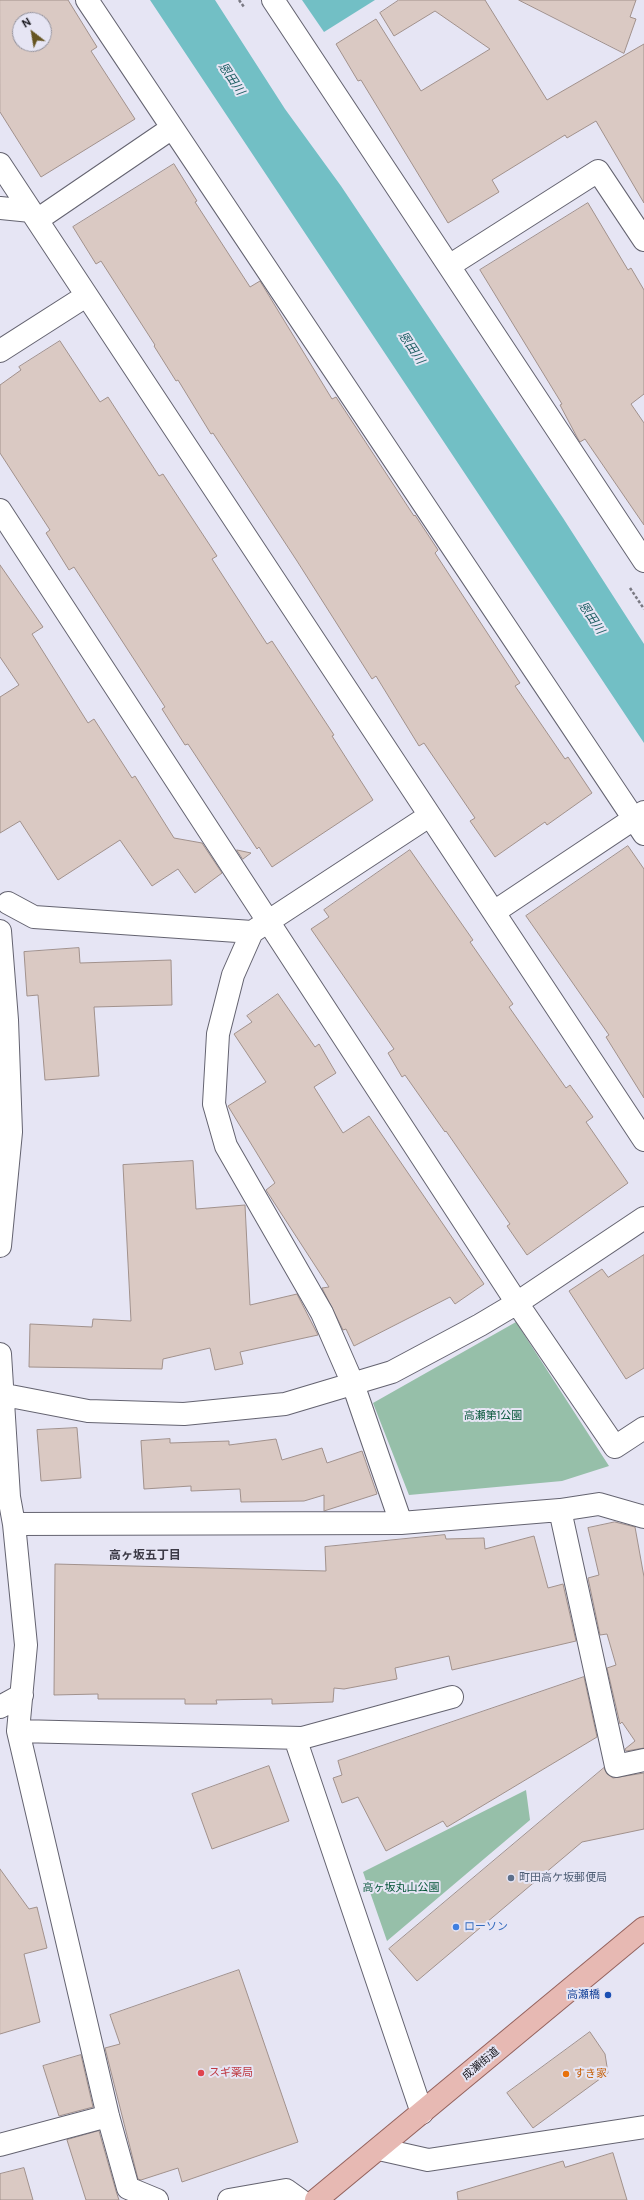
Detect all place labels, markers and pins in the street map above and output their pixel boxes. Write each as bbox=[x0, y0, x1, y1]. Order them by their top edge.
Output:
place label: 町田高ケ坂郵便局 bbox=[519, 1871, 607, 1885]
marker: 町田高ケ坂郵便局 bbox=[506, 1873, 516, 1883]
place label: ローソン bbox=[464, 1920, 508, 1934]
marker: ローソン bbox=[451, 1922, 461, 1932]
place label: 高瀬橋 bbox=[567, 1988, 600, 2002]
marker: 高瀬橋 bbox=[603, 1990, 613, 2000]
place label: スギ薬局 bbox=[209, 2066, 253, 2080]
place label: すき家 bbox=[574, 2067, 607, 2081]
marker: スギ薬局 bbox=[196, 2068, 206, 2078]
marker: すき家 bbox=[561, 2069, 571, 2079]

